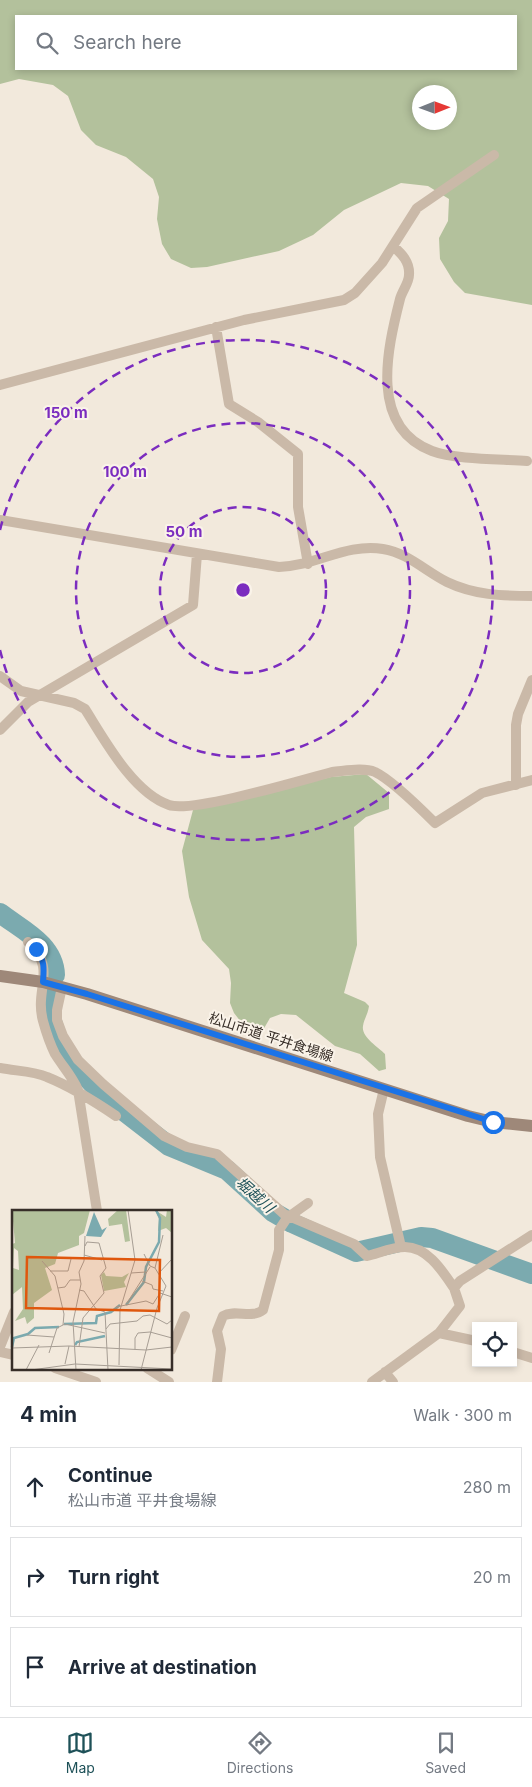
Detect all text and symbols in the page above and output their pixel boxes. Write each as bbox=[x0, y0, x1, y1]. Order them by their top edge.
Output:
search box bbox=[15, 15, 517, 70]
icon: search bbox=[33, 29, 61, 57]
text: Search here bbox=[73, 31, 182, 54]
north arrow bbox=[412, 85, 457, 130]
text: 150 m bbox=[44, 403, 88, 422]
text: 100 m bbox=[103, 462, 147, 481]
text: 50 m bbox=[166, 522, 202, 541]
centre of rings bbox=[234, 581, 252, 599]
route end bbox=[25, 938, 48, 961]
street label: 松山市道 平井食場線 bbox=[207, 1008, 336, 1065]
route start bbox=[482, 1111, 505, 1134]
water label: 堀越川 bbox=[232, 1173, 280, 1218]
inset map bbox=[12, 1210, 172, 1370]
map controls bbox=[472, 1322, 517, 1367]
button: locate bbox=[472, 1322, 517, 1367]
text: 4 min bbox=[20, 1402, 77, 1427]
text: Walk · 300 m bbox=[413, 1405, 512, 1425]
text: Continue bbox=[68, 1464, 153, 1487]
icon: ahead bbox=[21, 1473, 49, 1501]
text: 280 m bbox=[463, 1477, 511, 1497]
text: 松山市道 平井食場線 bbox=[68, 1490, 217, 1510]
icon: right bbox=[21, 1563, 49, 1591]
text: Turn right bbox=[68, 1566, 159, 1589]
text: 20 m bbox=[473, 1567, 511, 1587]
icon: arrive bbox=[21, 1653, 49, 1681]
text: Arrive at destination bbox=[68, 1656, 257, 1679]
tab: Map bbox=[66, 1729, 95, 1776]
tab: Directions bbox=[227, 1729, 293, 1776]
tab: Saved bbox=[425, 1729, 466, 1776]

